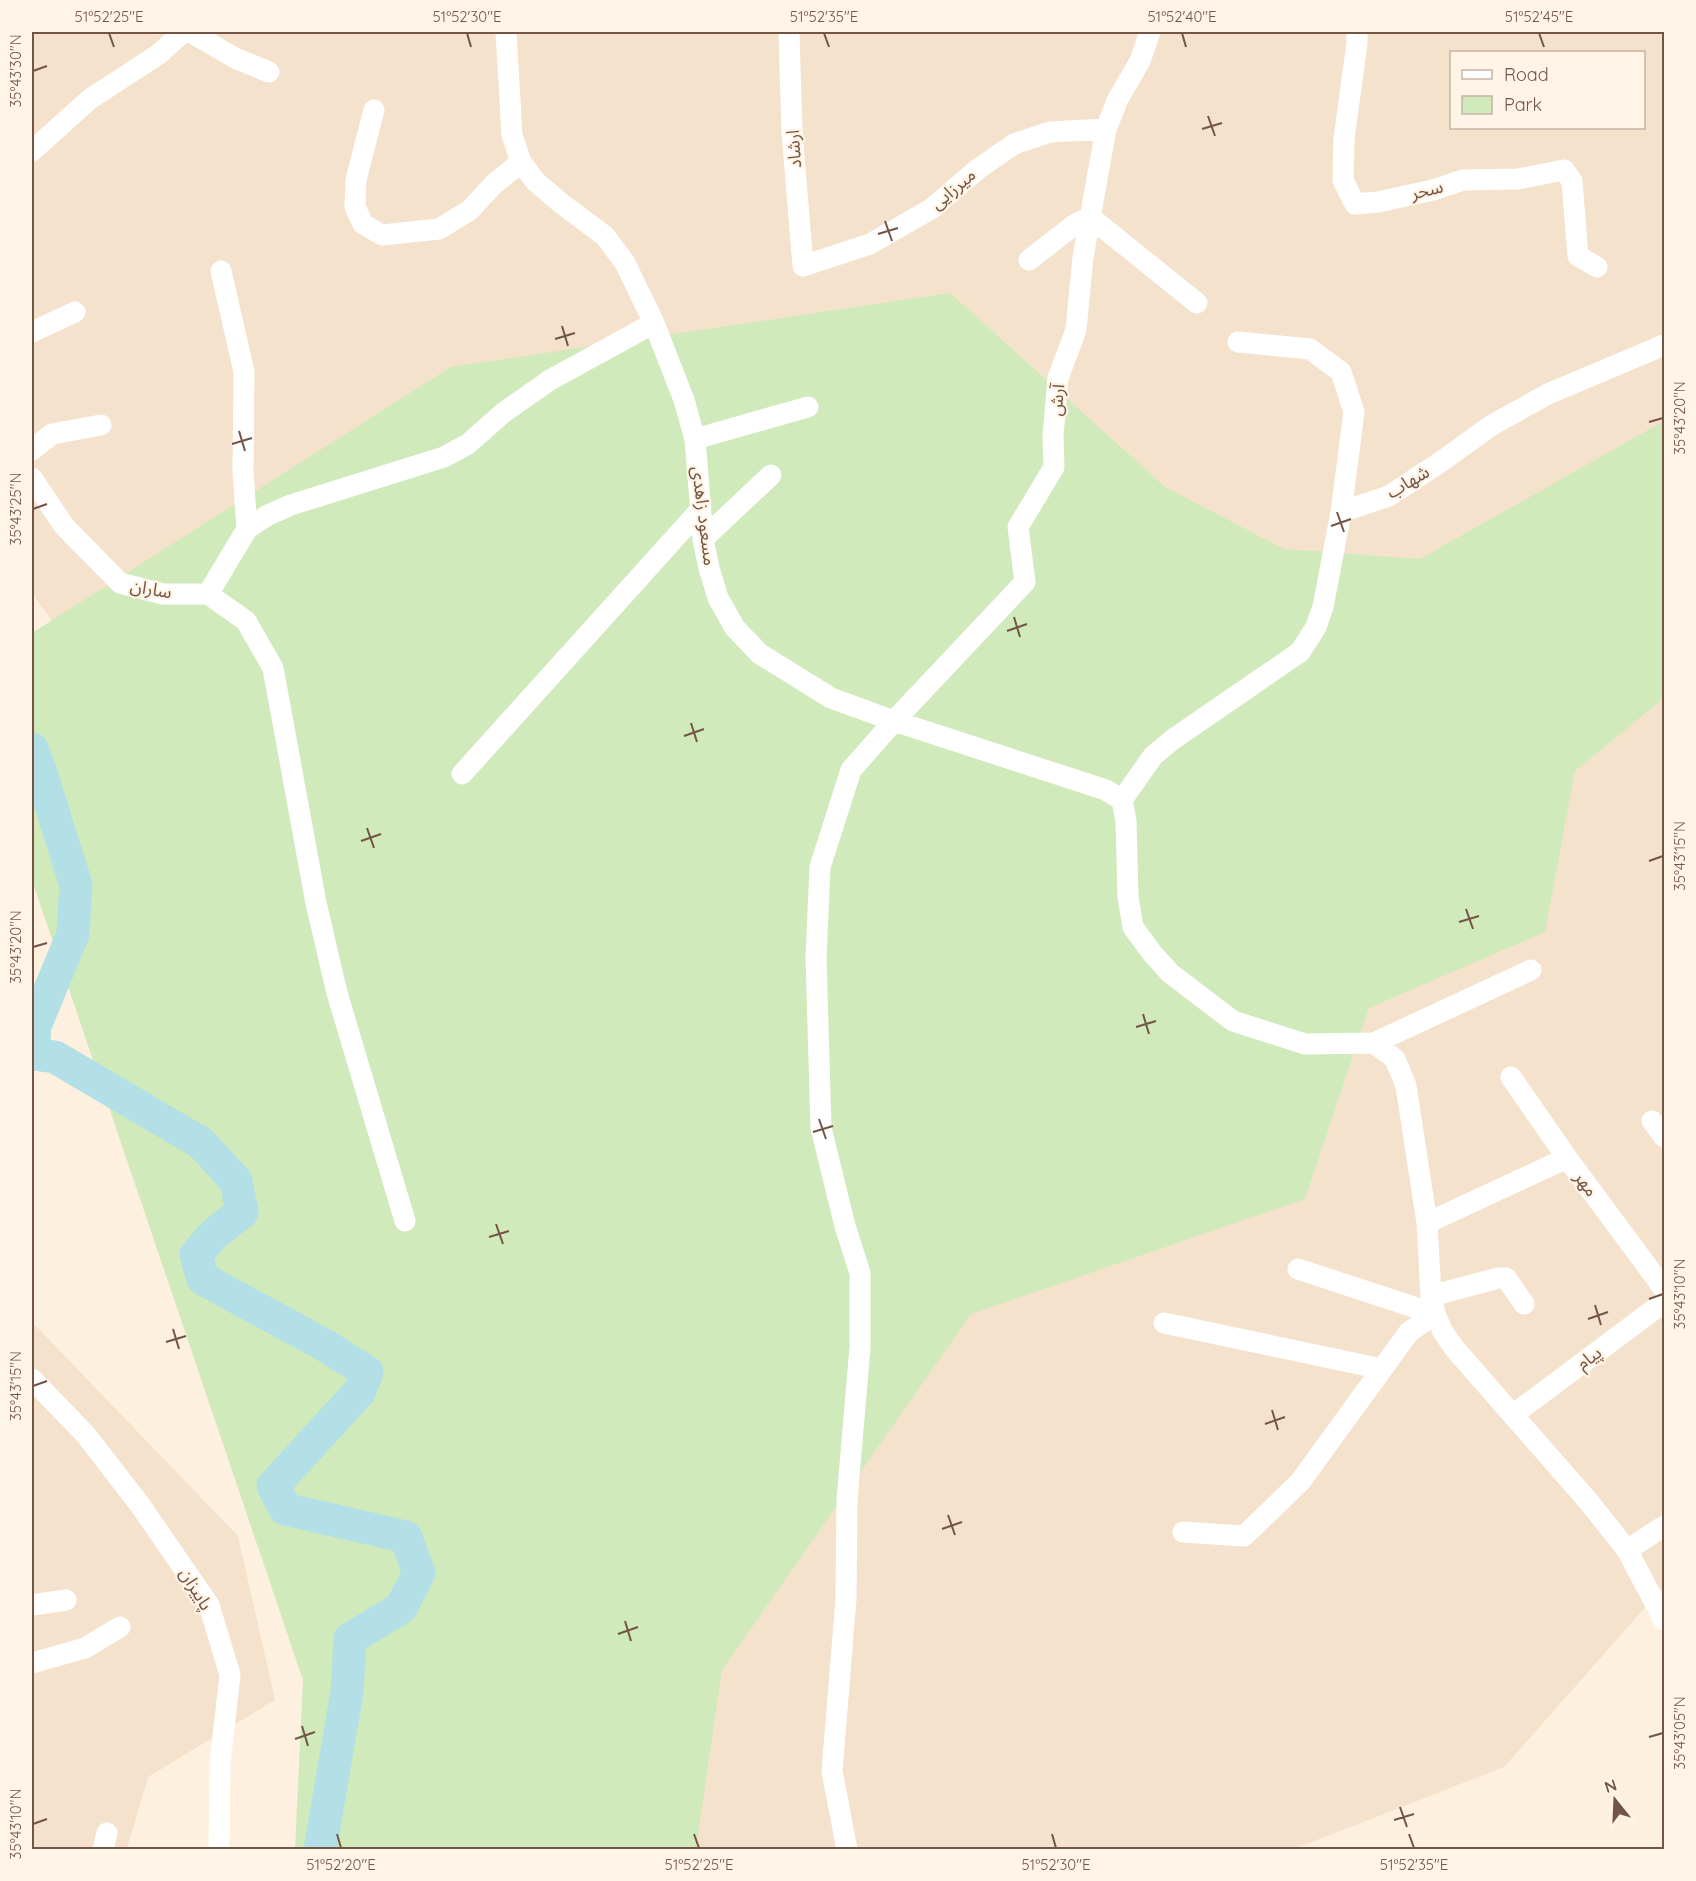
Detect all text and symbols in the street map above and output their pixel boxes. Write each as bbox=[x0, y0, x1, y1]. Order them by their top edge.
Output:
text: 51°52'25"E bbox=[75, 7, 143, 26]
text: 51°52'30"E bbox=[432, 7, 502, 26]
text: 51°52'35"E bbox=[790, 7, 858, 26]
text: 51°52'40"E bbox=[1147, 7, 1217, 26]
text: 51°52'45"E bbox=[1505, 7, 1573, 26]
text: 35°43'30"N bbox=[6, 34, 25, 108]
legend bbox=[1450, 51, 1645, 129]
text: Road bbox=[1504, 63, 1549, 86]
text: Park bbox=[1504, 93, 1542, 116]
street label: ارشاد bbox=[781, 129, 806, 169]
street label: میرزایی bbox=[925, 163, 980, 214]
street label: سحر bbox=[1407, 174, 1446, 205]
text: 35°43'20"N bbox=[1670, 381, 1689, 455]
street label: آرش bbox=[1044, 382, 1069, 417]
street label: شهاب bbox=[1382, 460, 1434, 503]
street label: مسعود زاهدی bbox=[687, 465, 722, 567]
text: 35°43'25"N bbox=[6, 473, 25, 545]
street label: ساران bbox=[128, 574, 174, 603]
text: 35°43'15"N bbox=[1670, 821, 1689, 891]
text: 35°43'20"N bbox=[6, 910, 25, 984]
street label: مهر bbox=[1569, 1166, 1603, 1201]
text: 35°43'10"N bbox=[1670, 1259, 1689, 1329]
street label: پیام bbox=[1571, 1341, 1608, 1377]
text: 35°43'15"N bbox=[6, 1351, 25, 1421]
street label: پاییزان bbox=[175, 1563, 218, 1614]
text: 35°43'05"N bbox=[1670, 1696, 1689, 1770]
north arrow bbox=[1585, 1770, 1645, 1830]
text: N bbox=[1602, 1774, 1619, 1797]
text: 35°43'10"N bbox=[6, 1789, 25, 1859]
text: 51°52'20"E bbox=[306, 1855, 376, 1874]
text: 51°52'25"E bbox=[665, 1855, 733, 1874]
text: 51°52'30"E bbox=[1021, 1855, 1091, 1874]
text: 51°52'35"E bbox=[1380, 1855, 1448, 1874]

